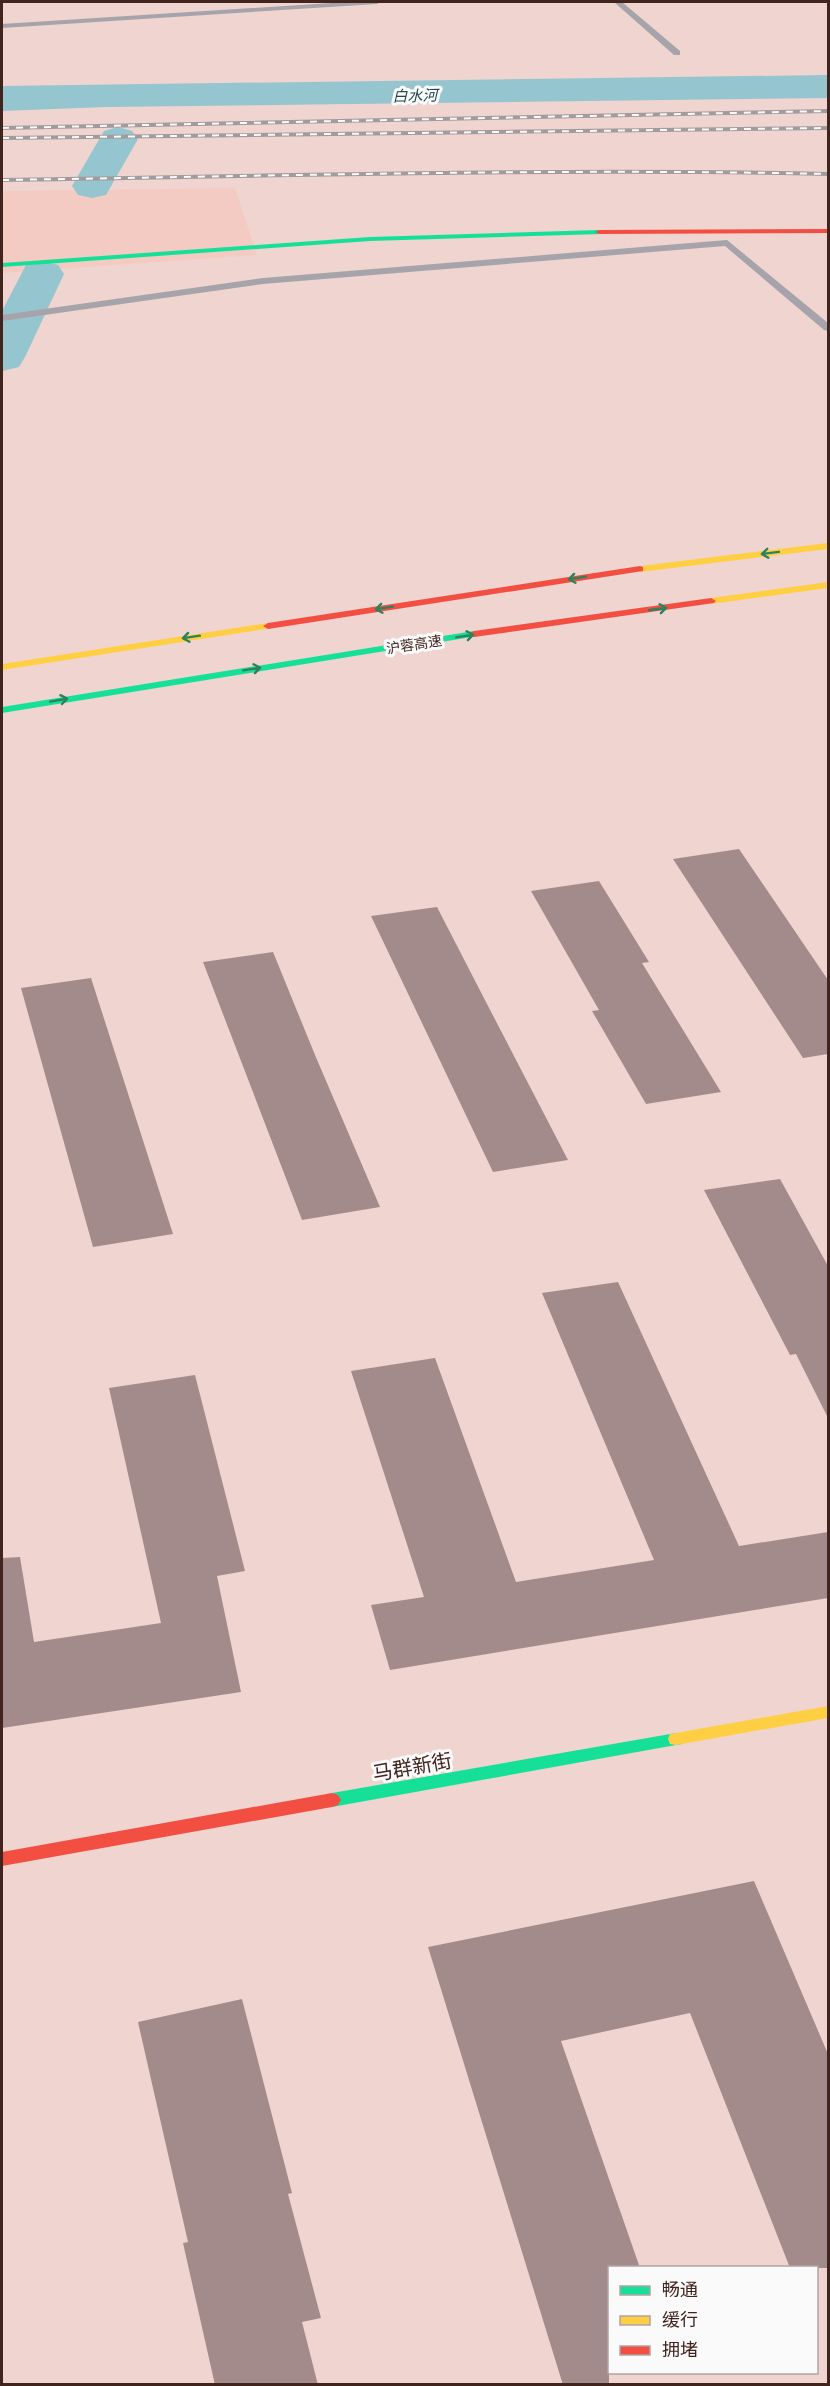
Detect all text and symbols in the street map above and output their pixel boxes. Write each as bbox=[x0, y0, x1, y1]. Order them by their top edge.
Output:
water label: 白水河 bbox=[392, 86, 441, 104]
one-way arrow bbox=[761, 548, 781, 559]
one-way arrow bbox=[568, 573, 587, 584]
one-way arrow bbox=[375, 602, 395, 613]
one-way arrow bbox=[648, 603, 668, 614]
one-way arrow bbox=[455, 630, 475, 641]
street label: 沪蓉高速 bbox=[385, 631, 443, 657]
one-way arrow bbox=[182, 632, 202, 643]
one-way arrow bbox=[241, 664, 261, 675]
one-way arrow bbox=[49, 694, 68, 705]
street label: 马群新街 bbox=[371, 1747, 453, 1785]
legend bbox=[608, 2266, 818, 2374]
text: 畅通 bbox=[662, 2278, 698, 2300]
text: 缓行 bbox=[662, 2308, 698, 2330]
text: 拥堵 bbox=[662, 2338, 698, 2360]

